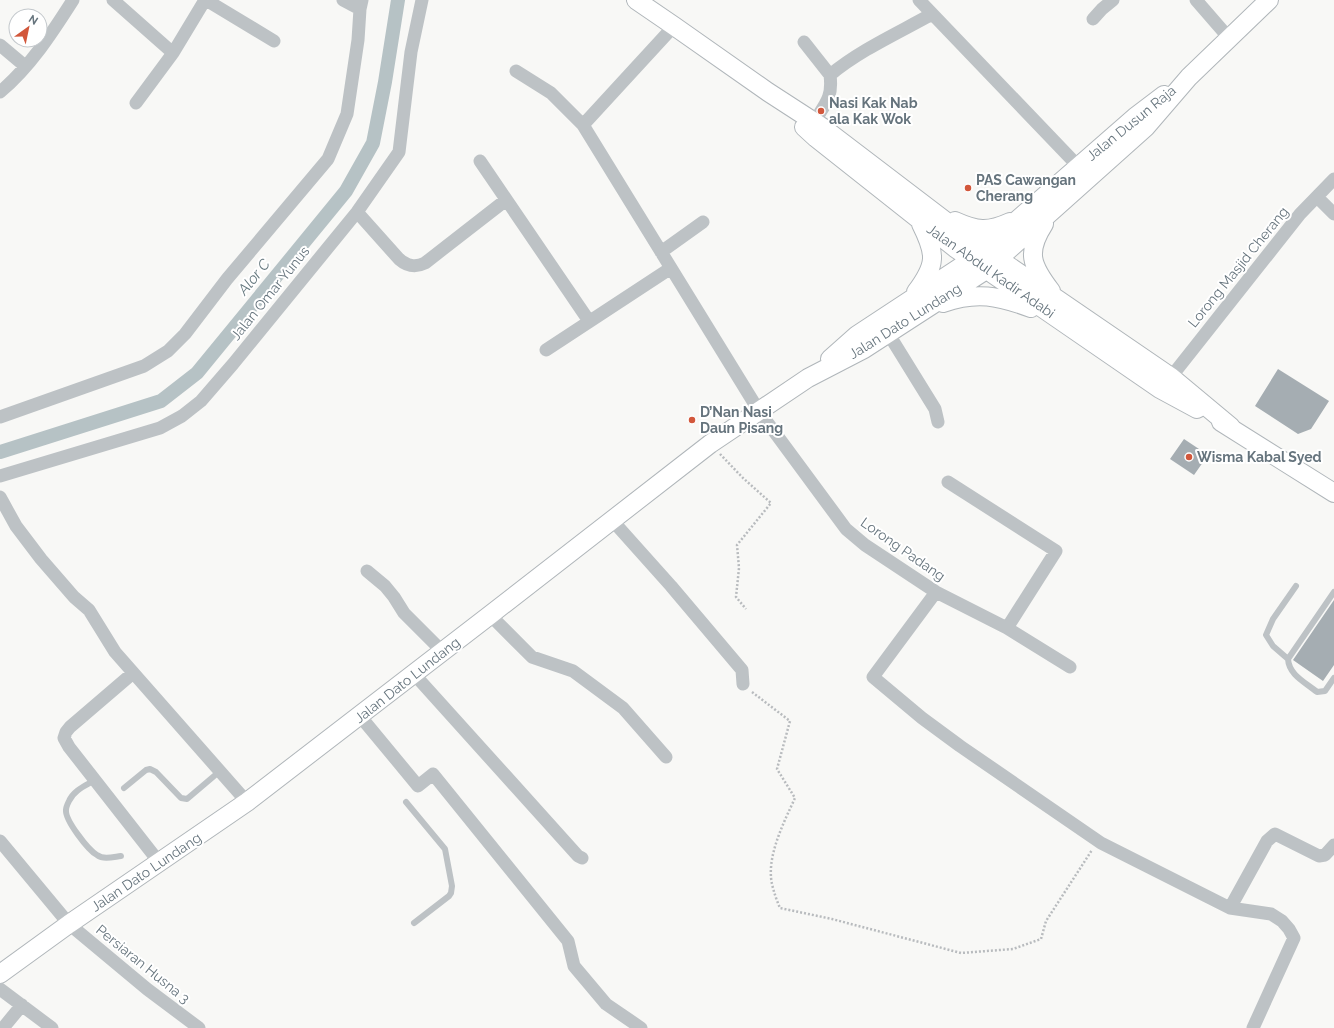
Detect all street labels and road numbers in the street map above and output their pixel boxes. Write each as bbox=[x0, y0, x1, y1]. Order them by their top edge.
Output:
street label: Jalan Dusun Raja bbox=[1083, 82, 1179, 164]
street label: Lorong Masjid Cherang bbox=[1185, 204, 1291, 330]
street label: Jalan Abdul Kadir Adabi bbox=[924, 221, 1058, 321]
street label: Jalan Omar Yunus bbox=[227, 243, 313, 343]
street label: Jalan Dato Lundang bbox=[846, 280, 964, 362]
street label: Lorong Padang bbox=[858, 514, 948, 584]
street label: Jalan Dato Lundang bbox=[351, 634, 463, 726]
street label: Jalan Dato Lundang bbox=[88, 829, 204, 915]
street label: Persiaran Husna 3 bbox=[93, 921, 193, 1007]

